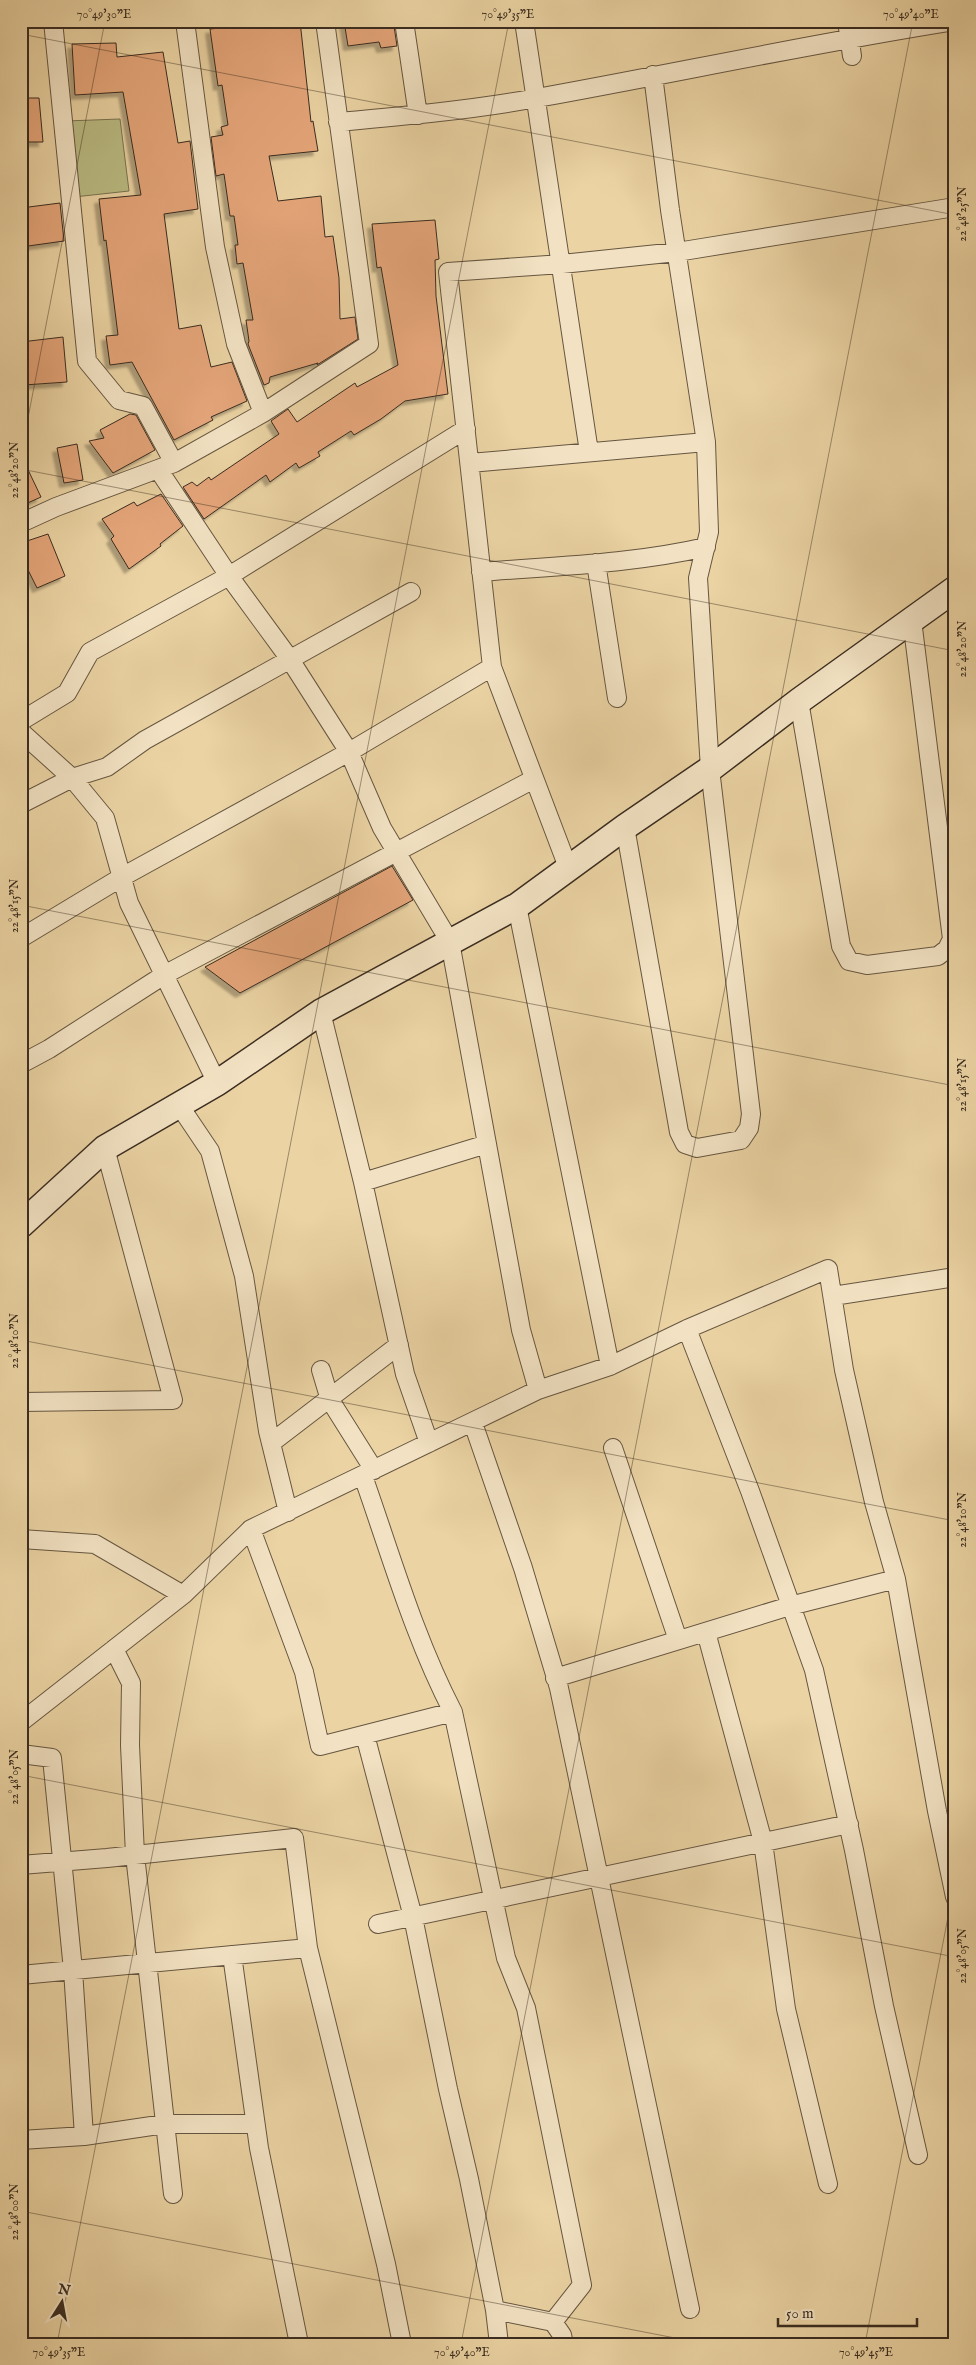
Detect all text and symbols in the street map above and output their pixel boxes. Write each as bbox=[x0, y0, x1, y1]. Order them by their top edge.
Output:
text: 70°49'30"E bbox=[77, 7, 131, 22]
text: 70°49'35"E bbox=[482, 7, 534, 22]
text: 70°49'40"E bbox=[883, 7, 939, 22]
text: 22°48'25"N bbox=[955, 186, 970, 242]
text: 22°48'20"N bbox=[7, 441, 22, 498]
text: 22°48'20"N bbox=[955, 620, 970, 677]
text: 22°48'15"N bbox=[7, 878, 22, 933]
text: 22°48'15"N bbox=[955, 1057, 970, 1112]
text: 22°48'10"N bbox=[7, 1313, 22, 1369]
text: 22°48'10"N bbox=[955, 1492, 970, 1548]
text: 22°48'05"N bbox=[7, 1749, 22, 1805]
text: 22°48'05"N bbox=[955, 1928, 970, 1984]
text: 22°48'00"N bbox=[7, 2183, 22, 2241]
north arrow bbox=[38, 2278, 88, 2328]
text: N bbox=[56, 2280, 72, 2300]
scale bar bbox=[778, 2295, 917, 2327]
text: 50 m bbox=[786, 2304, 814, 2323]
text: 70°49'35"E bbox=[33, 2345, 85, 2360]
text: 70°49'40"E bbox=[434, 2345, 490, 2360]
text: 70°49'45"E bbox=[839, 2345, 893, 2360]

